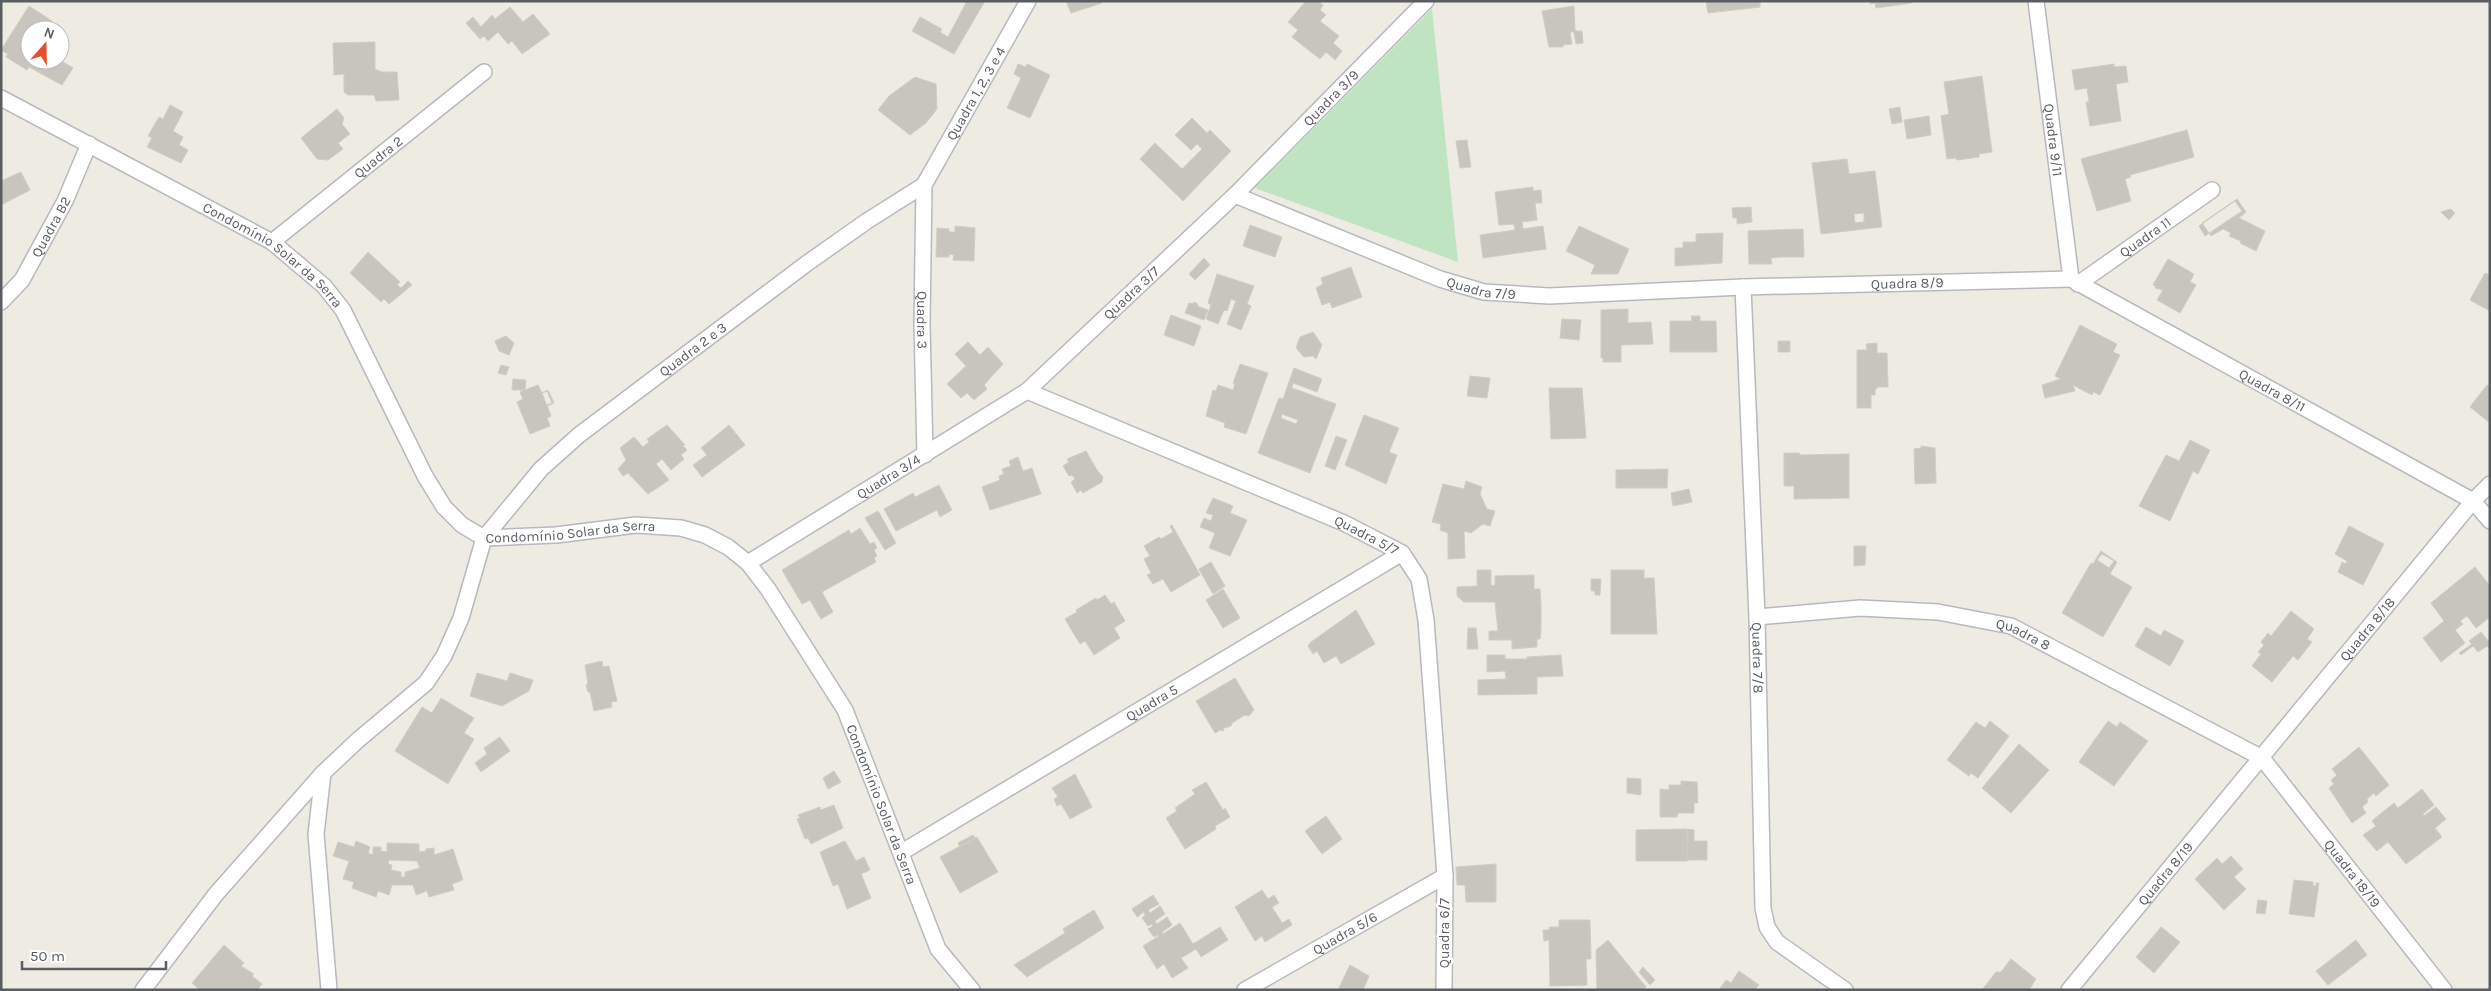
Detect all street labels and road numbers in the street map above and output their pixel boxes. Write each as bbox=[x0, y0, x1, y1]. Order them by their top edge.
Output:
street label: Quadra 1, 2, 3 e 4 bbox=[943, 43, 1009, 143]
street label: Quadra 3/9 bbox=[1299, 66, 1362, 129]
street label: Quadra 9/11 bbox=[2040, 103, 2066, 177]
street label: Quadra 2 bbox=[350, 132, 406, 182]
street label: Quadra B2 bbox=[28, 193, 74, 260]
street label: Condomínio Solar da Serra bbox=[200, 198, 346, 311]
street label: Quadra 11 bbox=[2116, 213, 2174, 261]
street label: Quadra 3/7 bbox=[1100, 262, 1163, 323]
street label: Quadra 7/9 bbox=[1445, 273, 1516, 302]
street label: Quadra 8/9 bbox=[1871, 274, 1944, 292]
street label: Quadra 3 bbox=[913, 291, 931, 349]
street label: Quadra 2 e 3 bbox=[656, 318, 730, 380]
street label: Quadra 8/11 bbox=[2236, 365, 2309, 415]
street label: Quadra 3/4 bbox=[853, 450, 924, 503]
street label: Quadra 5/7 bbox=[1332, 511, 1402, 559]
street label: Condomínio Solar da Serra bbox=[485, 516, 656, 546]
street label: Quadra 8/18 bbox=[2336, 594, 2398, 665]
street label: Quadra 8 bbox=[1995, 615, 2053, 654]
street label: Quadra 7/8 bbox=[1749, 622, 1767, 693]
street label: Quadra 5 bbox=[1123, 681, 1181, 725]
street label: Condomínio Solar da Serra bbox=[843, 722, 921, 887]
street label: Quadra 18/19 bbox=[2321, 836, 2384, 911]
street label: Quadra 8/19 bbox=[2134, 838, 2196, 909]
street label: Quadra 6/7 bbox=[1436, 897, 1453, 968]
street label: Quadra 5/6 bbox=[1310, 908, 1380, 958]

